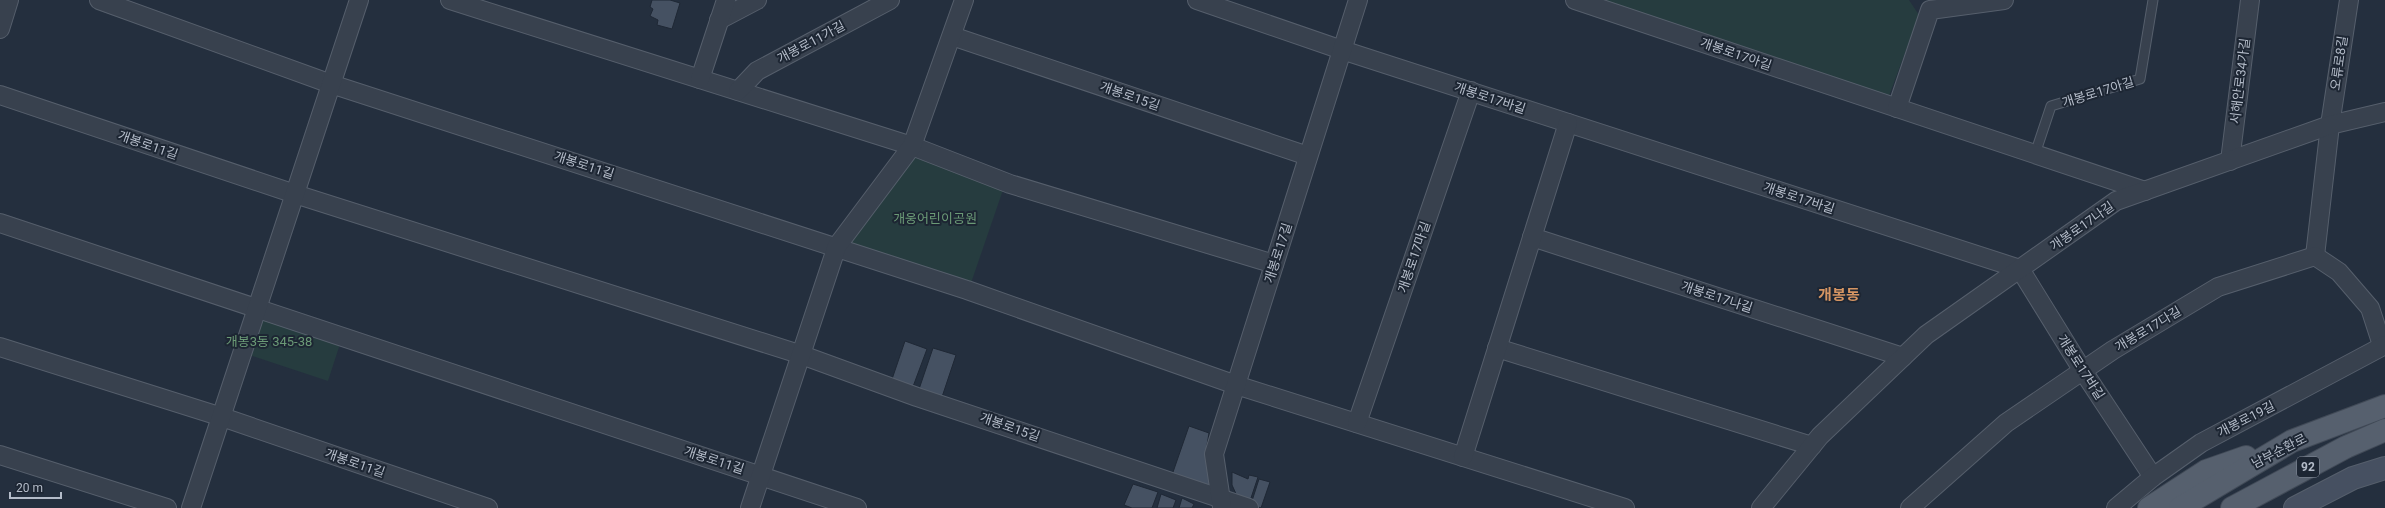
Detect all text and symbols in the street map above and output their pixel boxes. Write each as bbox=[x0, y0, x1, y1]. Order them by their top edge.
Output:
street label: 개봉로11가길 bbox=[775, 18, 847, 66]
street label: 개봉로17아길 bbox=[1698, 35, 1774, 73]
street label: 오류로8길 bbox=[2328, 35, 2350, 91]
street label: 서해안로34가길 bbox=[2227, 37, 2253, 125]
street label: 개봉로17아길 bbox=[2060, 74, 2136, 110]
street label: 개봉로15길 bbox=[1098, 79, 1162, 113]
street label: 개봉로17바길 bbox=[1452, 79, 1528, 117]
street label: 개봉로11길 bbox=[116, 128, 180, 162]
street label: 개봉로11길 bbox=[552, 148, 616, 182]
street label: 개봉로17바길 bbox=[1761, 179, 1837, 217]
street label: 개봉로17나길 bbox=[2047, 199, 2117, 253]
park label: 개웅어린이공원 bbox=[893, 211, 977, 226]
street label: 개봉로17마길 bbox=[1395, 219, 1433, 295]
street label: 개봉로17길 bbox=[1261, 221, 1295, 285]
street label: 개봉로17나길 bbox=[1679, 278, 1755, 316]
district label: 개봉동 bbox=[1818, 286, 1860, 304]
street label: 개봉로17다길 bbox=[2112, 303, 2184, 355]
street label: 개봉로17바길 bbox=[2054, 332, 2108, 402]
park label: 개봉3동 345-38 bbox=[226, 334, 312, 349]
street label: 개봉로19길 bbox=[2215, 398, 2277, 440]
street label: 개봉로15길 bbox=[978, 410, 1042, 444]
street label: 남부순환로 bbox=[2249, 431, 2309, 471]
street label: 개봉로11길 bbox=[682, 443, 746, 477]
street label: 개봉로11길 bbox=[323, 446, 387, 480]
road number: 92 bbox=[2297, 457, 2319, 477]
scale bar bbox=[10, 474, 61, 500]
text: 20 m bbox=[16, 481, 43, 495]

